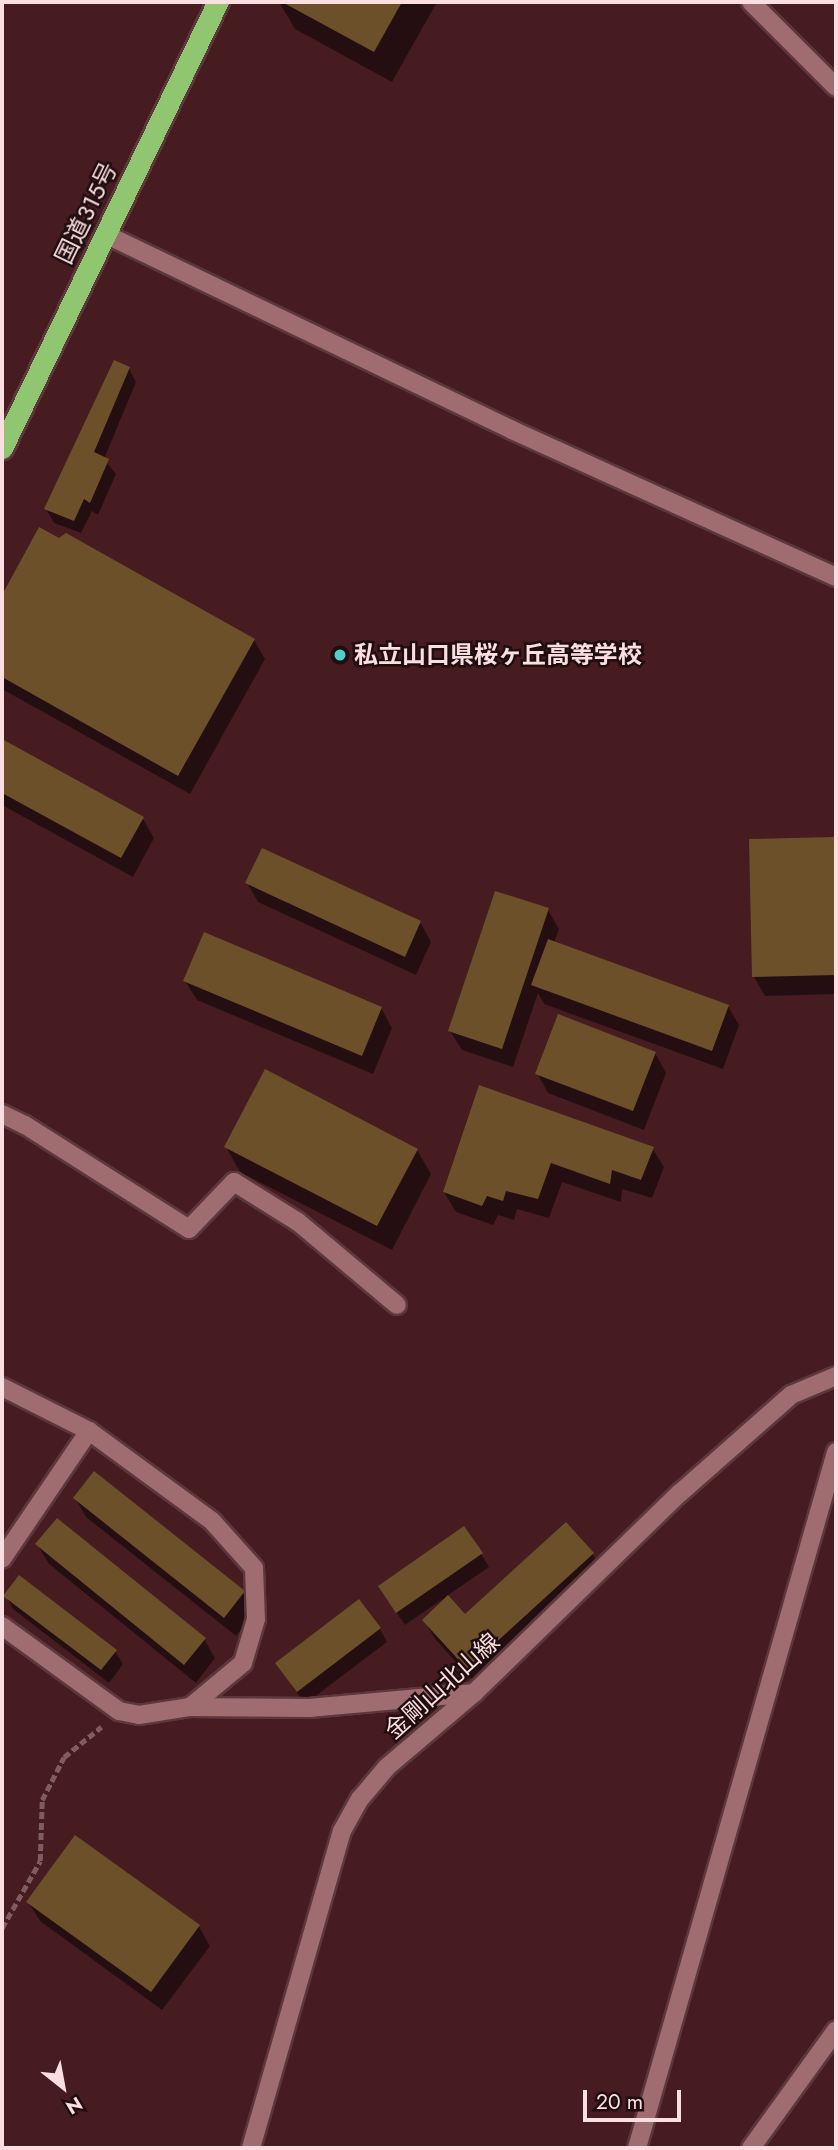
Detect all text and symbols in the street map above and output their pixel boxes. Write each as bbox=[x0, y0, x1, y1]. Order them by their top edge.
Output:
street label: 国道315号 bbox=[49, 158, 123, 268]
place label: 私立山口県桜ヶ丘高等学校 bbox=[354, 641, 642, 669]
marker: 私立山口県桜ヶ丘高等学校 bbox=[332, 647, 348, 663]
street label: 金剛山北山線 bbox=[379, 1627, 505, 1745]
north arrow bbox=[28, 2052, 98, 2122]
scale bar bbox=[586, 2076, 684, 2120]
text: 20 m bbox=[596, 2087, 643, 2117]
text: N bbox=[61, 2090, 87, 2121]

